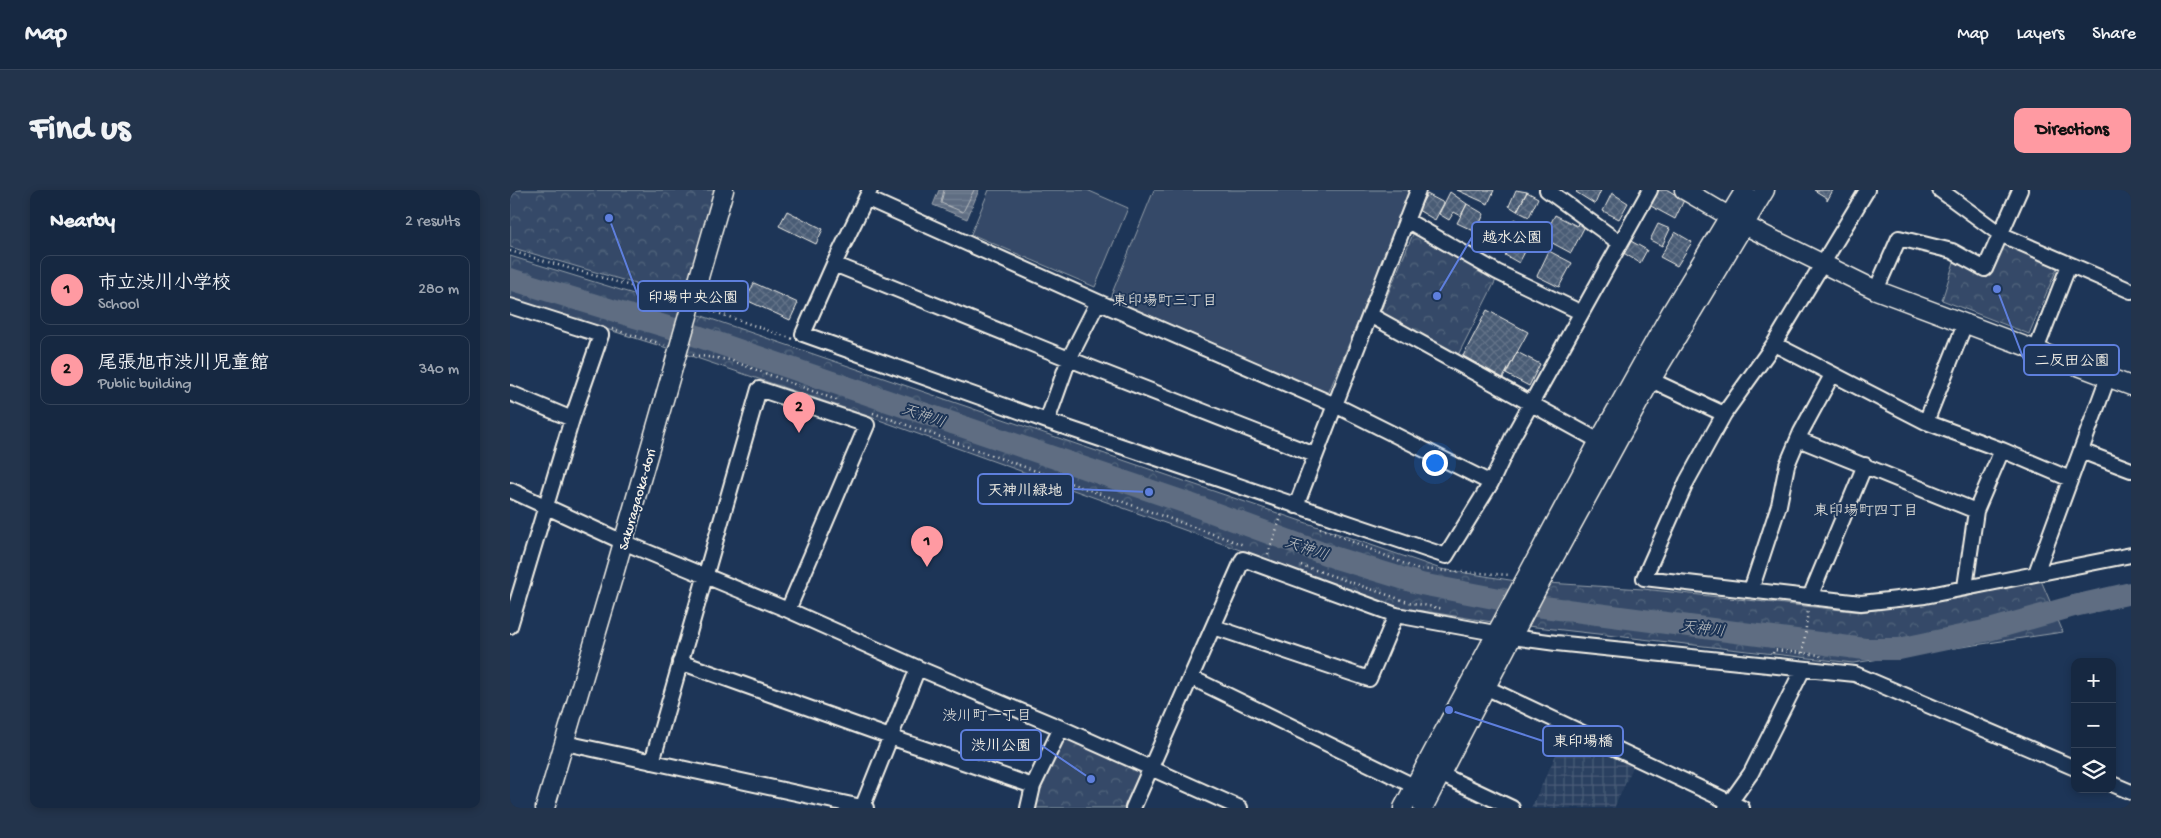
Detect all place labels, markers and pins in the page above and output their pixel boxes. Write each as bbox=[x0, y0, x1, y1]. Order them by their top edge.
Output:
callout: 越水公園 bbox=[1472, 222, 1552, 252]
callout: 印場中央公園 bbox=[638, 281, 748, 311]
callout: 二反田公園 bbox=[2024, 345, 2119, 375]
pin: 2 bbox=[783, 392, 815, 433]
callout: 天神川緑地 bbox=[978, 474, 1073, 504]
pin: 1 bbox=[911, 526, 943, 567]
callout: 東印場橋 bbox=[1543, 726, 1623, 756]
callout: 渋川公園 bbox=[961, 730, 1041, 760]

